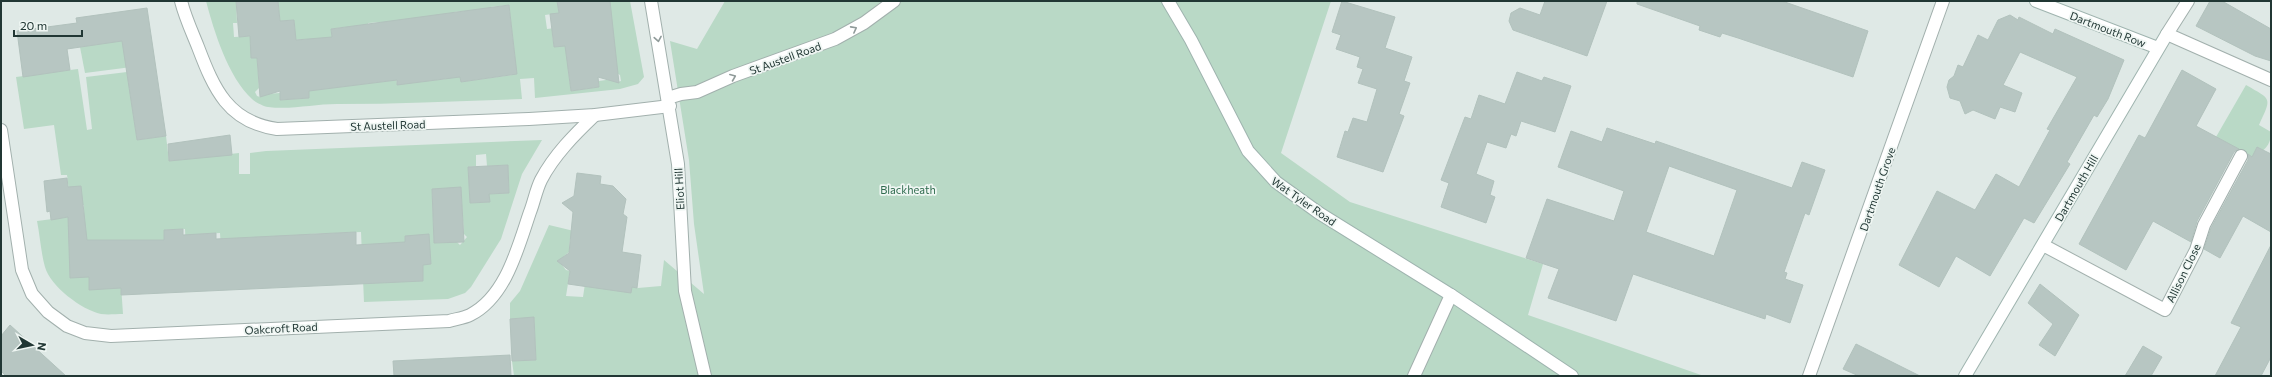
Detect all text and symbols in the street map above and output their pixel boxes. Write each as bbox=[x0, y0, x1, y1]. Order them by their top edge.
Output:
street label: Dartmouth Row bbox=[2068, 9, 2148, 50]
scale bar bbox=[14, 12, 82, 38]
text: 20 m bbox=[20, 18, 47, 32]
one-way arrow bbox=[850, 26, 857, 33]
one-way arrow bbox=[653, 36, 662, 42]
street label: St Austell Road bbox=[747, 39, 823, 77]
one-way arrow bbox=[730, 73, 737, 81]
street label: St Austell Road bbox=[350, 117, 426, 133]
street label: Dartmouth Grove bbox=[1857, 145, 1898, 233]
street label: Dartmouth Hill bbox=[2052, 152, 2100, 224]
street label: Eliot Hill bbox=[671, 168, 687, 210]
street label: Wat Tyler Road bbox=[1269, 174, 1339, 228]
park label: Blackheath bbox=[880, 183, 936, 196]
street label: Allison Close bbox=[2163, 241, 2203, 304]
street label: Oakcroft Road bbox=[244, 320, 318, 336]
north arrow bbox=[12, 325, 52, 365]
text: N bbox=[35, 342, 49, 352]

